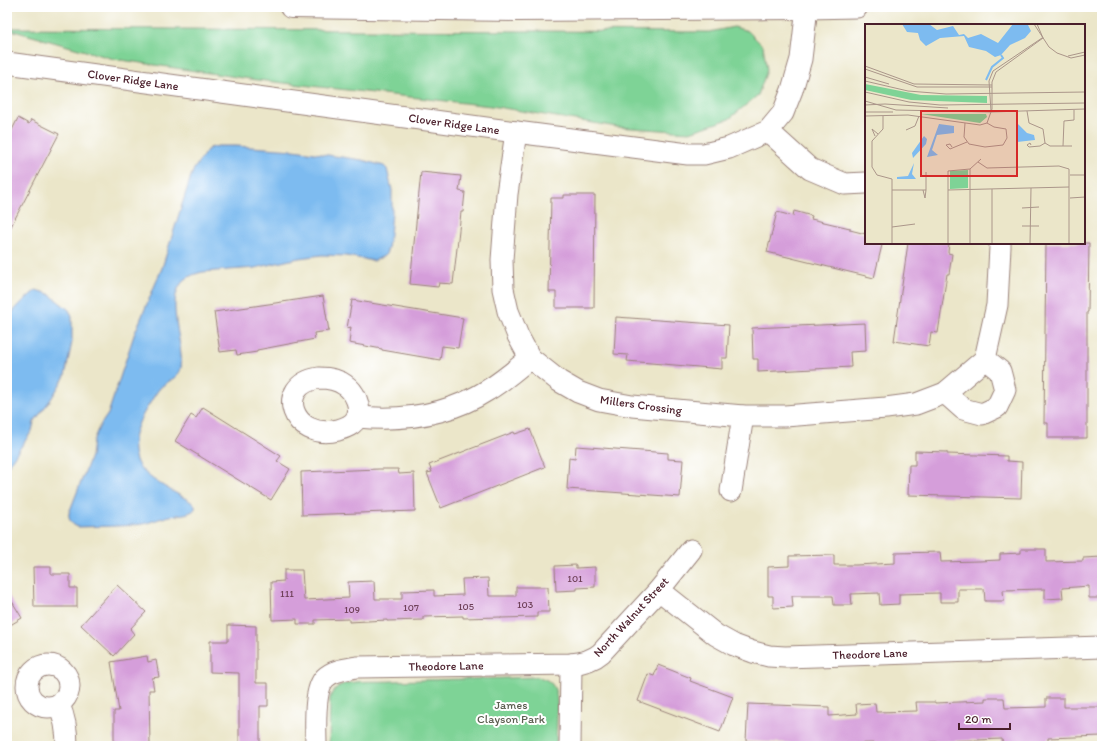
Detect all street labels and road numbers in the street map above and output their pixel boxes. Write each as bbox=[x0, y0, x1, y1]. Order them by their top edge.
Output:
street label: Clover Ridge Lane bbox=[86, 67, 180, 93]
street label: Clover Ridge Lane bbox=[407, 111, 501, 137]
street label: Millers Crossing bbox=[599, 392, 684, 418]
street label: North Walnut Street bbox=[590, 574, 672, 660]
street label: Theodore Lane bbox=[832, 646, 908, 662]
street label: Theodore Lane bbox=[408, 658, 484, 674]

